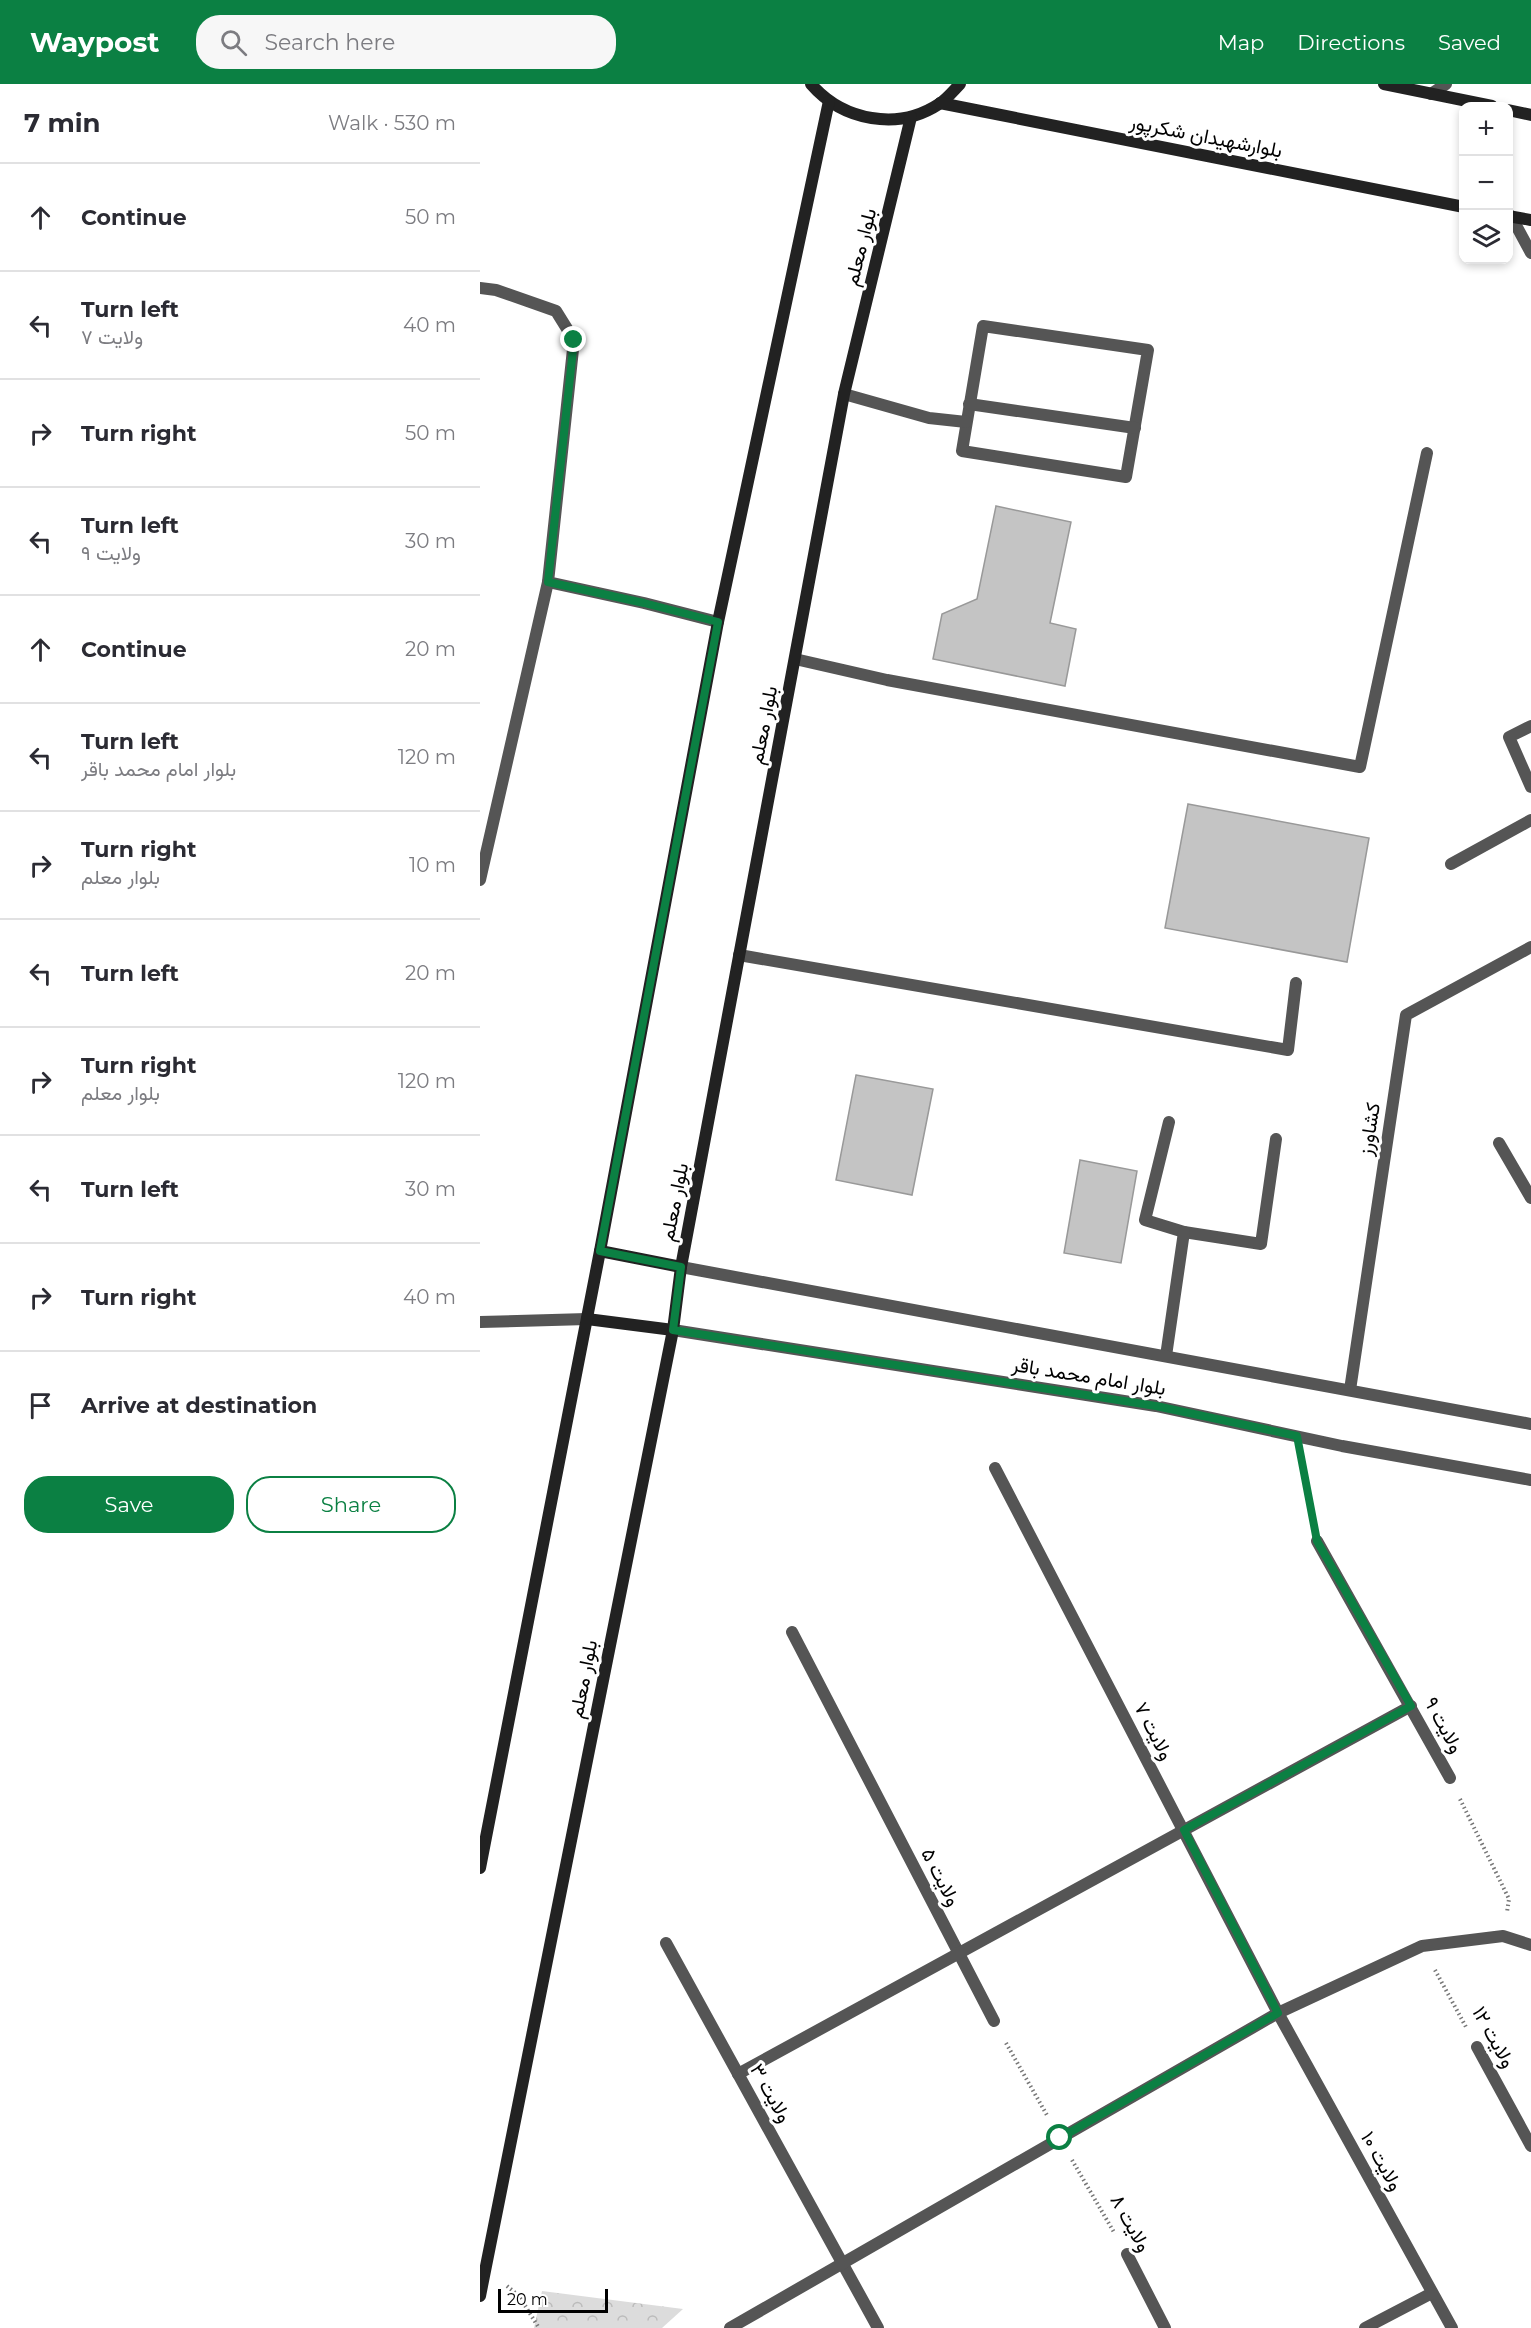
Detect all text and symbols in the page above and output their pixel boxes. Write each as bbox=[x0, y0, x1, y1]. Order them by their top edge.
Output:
search box bbox=[196, 15, 616, 69]
text: Waypost bbox=[30, 25, 160, 59]
icon: search bbox=[217, 26, 250, 59]
text: Search here bbox=[265, 29, 395, 56]
text: Map bbox=[1218, 30, 1264, 55]
text: Directions bbox=[1297, 30, 1405, 55]
text: Saved bbox=[1438, 30, 1501, 55]
map controls bbox=[1459, 102, 1513, 264]
button: + bbox=[1459, 102, 1513, 156]
text: 7 min bbox=[24, 107, 101, 139]
street label: بلوارشهیدان شکرپور bbox=[1126, 109, 1284, 165]
text: Walk · 530 m bbox=[328, 111, 456, 135]
button: − bbox=[1459, 156, 1513, 210]
icon: ahead bbox=[24, 201, 57, 234]
text: Continue bbox=[81, 204, 187, 231]
text: 50 m bbox=[405, 205, 456, 229]
street label: بلوار معلم bbox=[839, 206, 882, 288]
button: layers bbox=[1459, 210, 1513, 264]
text: Turn left bbox=[81, 296, 179, 323]
icon: left bbox=[24, 309, 57, 342]
text: 40 m bbox=[403, 313, 456, 337]
text: ولایت ۷ bbox=[81, 325, 143, 349]
route end bbox=[560, 326, 586, 352]
icon: right bbox=[24, 417, 57, 450]
text: Turn right bbox=[81, 420, 196, 447]
text: 50 m bbox=[405, 421, 456, 445]
text: Turn left bbox=[81, 512, 179, 539]
icon: left bbox=[24, 525, 57, 558]
text: 30 m bbox=[405, 529, 456, 553]
text: ولایت ۹ bbox=[81, 541, 141, 565]
icon: ahead bbox=[24, 633, 57, 666]
text: Continue bbox=[81, 636, 187, 663]
text: 20 m bbox=[405, 637, 456, 661]
street label: بلوار معلم bbox=[744, 684, 783, 766]
text: Turn left bbox=[81, 728, 179, 755]
icon: left bbox=[24, 741, 57, 774]
text: 120 m bbox=[398, 745, 456, 769]
text: بلوار امام محمد باقر bbox=[81, 757, 236, 781]
text: Turn right bbox=[81, 836, 196, 863]
icon: right bbox=[24, 849, 57, 882]
text: 10 m bbox=[409, 853, 456, 877]
text: بلوار معلم bbox=[81, 865, 160, 889]
icon: left bbox=[24, 957, 57, 990]
text: Turn left bbox=[81, 960, 179, 987]
text: 20 m bbox=[405, 961, 456, 985]
text: Turn right bbox=[81, 1052, 196, 1079]
icon: right bbox=[24, 1065, 57, 1098]
text: 120 m bbox=[398, 1069, 456, 1093]
text: بلوار معلم bbox=[81, 1081, 160, 1105]
street label: کشاورز bbox=[1353, 1101, 1386, 1158]
street label: بلوار معلم bbox=[655, 1161, 694, 1243]
icon: left bbox=[24, 1173, 57, 1206]
text: Turn left bbox=[81, 1176, 179, 1203]
text: 30 m bbox=[405, 1177, 456, 1201]
icon: right bbox=[24, 1281, 57, 1314]
text: Turn right bbox=[81, 1284, 196, 1311]
text: 40 m bbox=[403, 1285, 456, 1309]
street label: بلوار امام محمد باقر bbox=[1009, 1352, 1168, 1401]
icon: arrive bbox=[24, 1389, 57, 1422]
text: Arrive at destination bbox=[81, 1392, 317, 1419]
button: Save bbox=[24, 1476, 234, 1533]
button: Share bbox=[246, 1476, 456, 1533]
street label: بلوار معلم bbox=[564, 1638, 603, 1720]
street label: ولایت ۹ bbox=[1418, 1693, 1469, 1758]
street label: ولایت ۷ bbox=[1128, 1698, 1179, 1765]
street label: ولایت ۵ bbox=[915, 1844, 966, 1911]
street label: ولایت ۱۲ bbox=[1466, 2002, 1521, 2072]
street label: ولایت ۳ bbox=[744, 2059, 797, 2127]
route start bbox=[1046, 2124, 1072, 2150]
street label: ولایت ۱۰ bbox=[1355, 2127, 1408, 2196]
street label: ولایت ۸ bbox=[1105, 2190, 1157, 2256]
scale bar bbox=[498, 2286, 608, 2314]
text: 20 m bbox=[507, 2290, 548, 2309]

